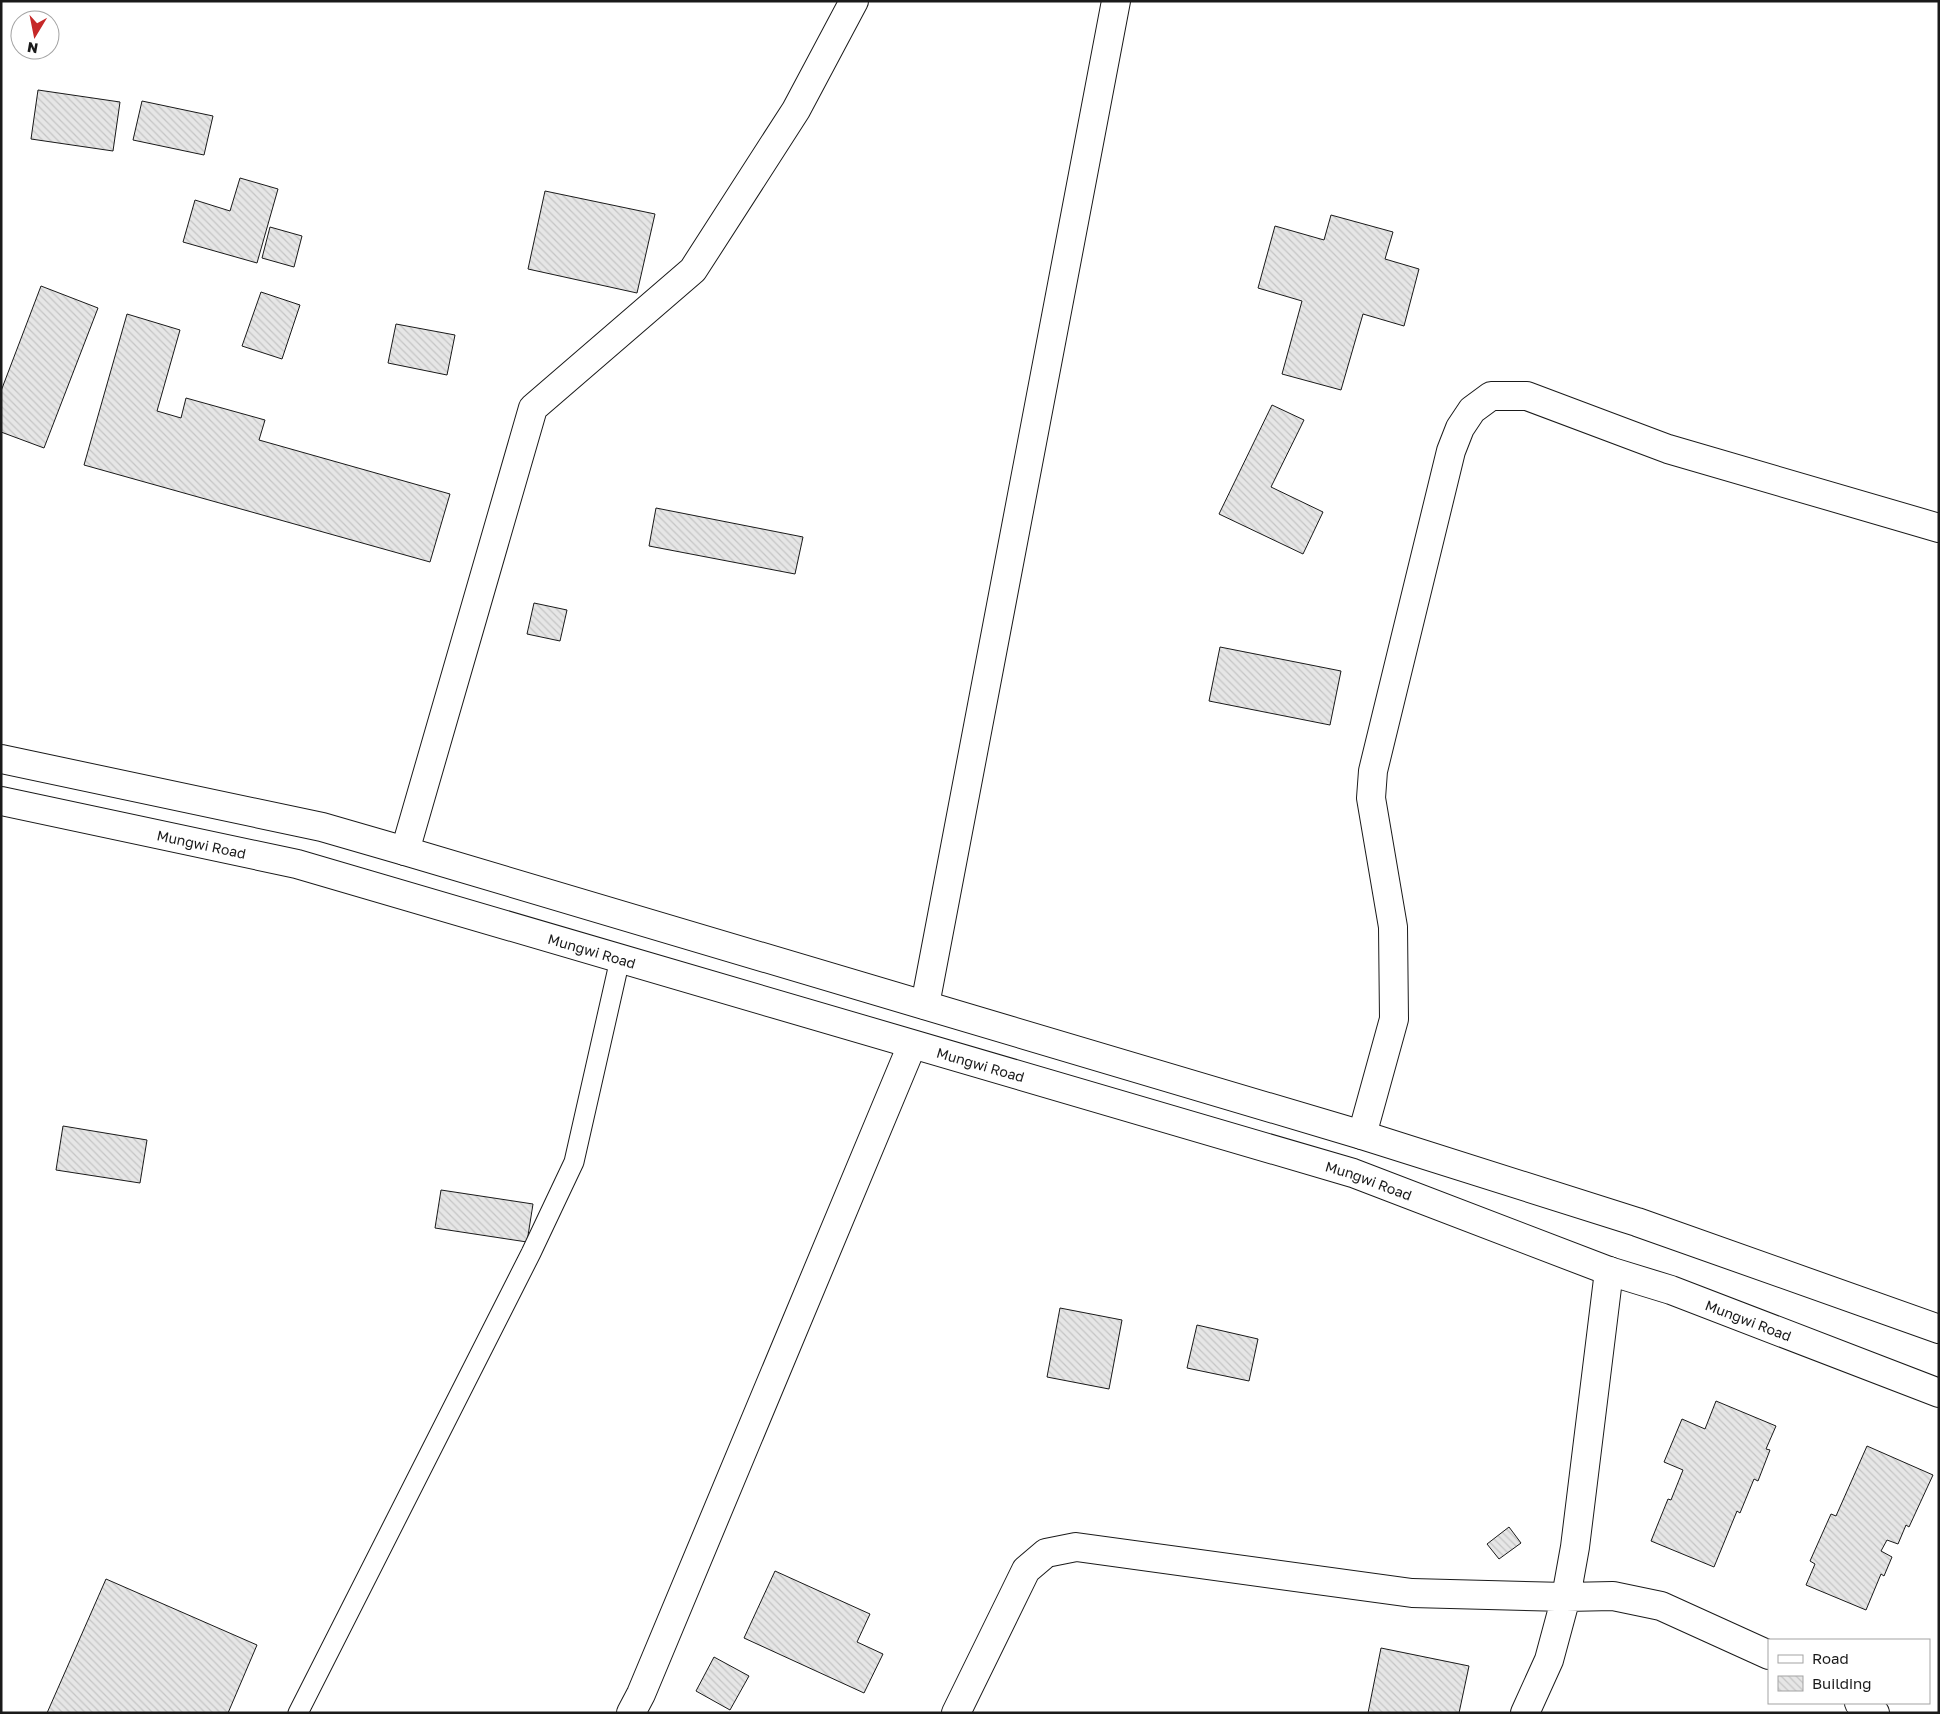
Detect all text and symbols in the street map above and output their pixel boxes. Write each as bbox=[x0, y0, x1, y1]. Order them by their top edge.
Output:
north arrow bbox=[10, 10, 60, 60]
text: N bbox=[26, 39, 39, 58]
street label: Mungwi Road bbox=[155, 826, 248, 861]
street label: Mungwi Road bbox=[546, 929, 638, 971]
street label: Mungwi Road bbox=[935, 1043, 1027, 1085]
street label: Mungwi Road bbox=[1323, 1157, 1414, 1203]
street label: Mungwi Road bbox=[1703, 1296, 1794, 1344]
legend bbox=[1768, 1639, 1930, 1704]
text: Road bbox=[1812, 1649, 1849, 1667]
text: Building bbox=[1812, 1674, 1872, 1692]

